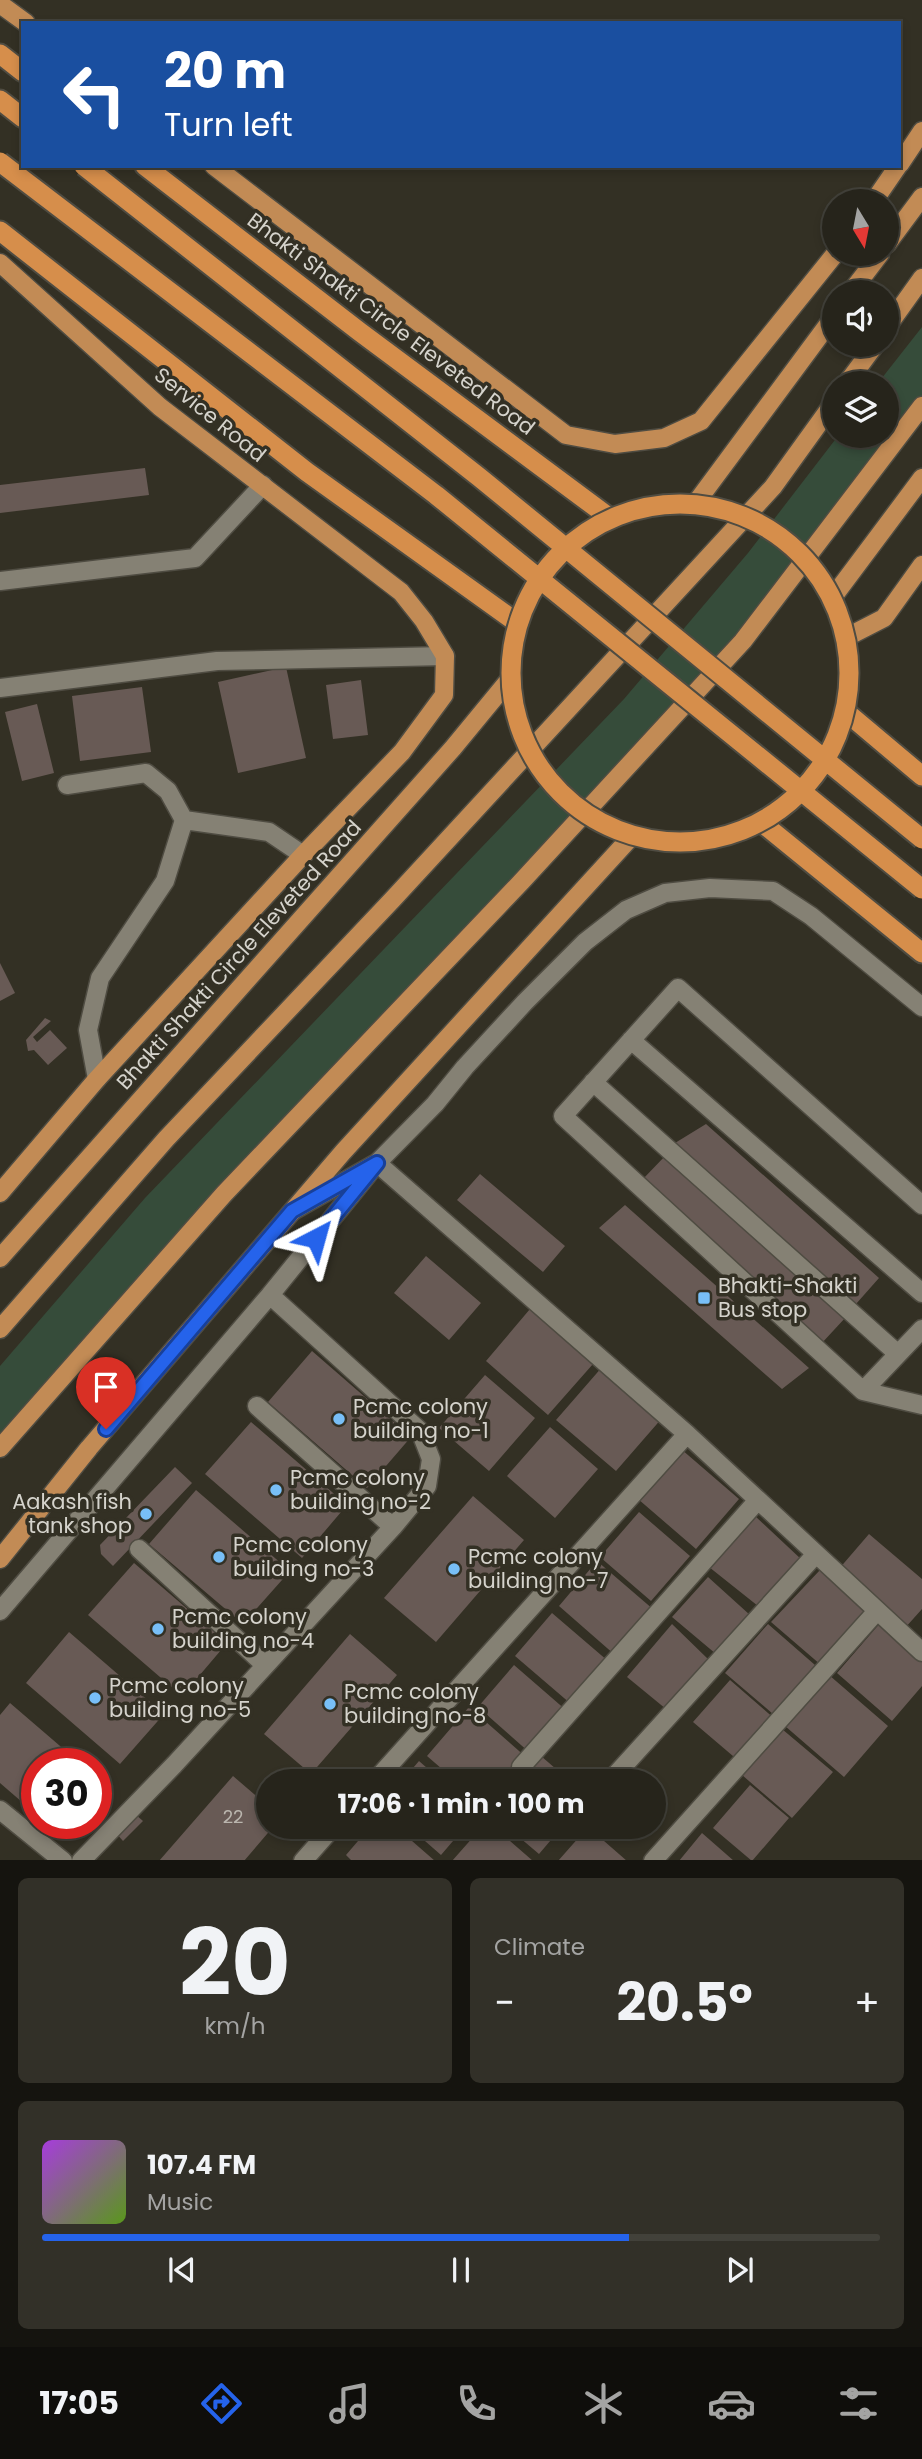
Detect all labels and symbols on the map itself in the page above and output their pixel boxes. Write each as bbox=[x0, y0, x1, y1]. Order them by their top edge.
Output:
north arrow bbox=[822, 189, 900, 266]
street label: Bhakti Shakti Circle Eleveted Road bbox=[241, 206, 541, 442]
street label: Service Road bbox=[148, 361, 272, 469]
street label: Bhakti Shakti Circle Eleveted Road bbox=[110, 814, 368, 1096]
position arrow bbox=[279, 1201, 353, 1275]
place label: Bhakti-Shakti Bus stop bbox=[718, 1271, 857, 1324]
marker: Bhakti-Shakti Bus stop bbox=[696, 1290, 712, 1306]
pin bbox=[76, 1357, 136, 1429]
place label: Pcmc colony building no-1 bbox=[353, 1392, 489, 1445]
marker: Pcmc colony building no-1 bbox=[331, 1411, 347, 1427]
place label: Pcmc colony building no-2 bbox=[290, 1463, 431, 1516]
marker: Pcmc colony building no-2 bbox=[268, 1482, 284, 1498]
place label: Aakash fish tank shop bbox=[12, 1487, 132, 1540]
marker: Aakash fish tank shop bbox=[138, 1506, 154, 1522]
place label: Pcmc colony building no-3 bbox=[233, 1530, 374, 1583]
place label: Pcmc colony building no-7 bbox=[468, 1542, 609, 1595]
marker: Pcmc colony building no-3 bbox=[211, 1549, 227, 1565]
marker: Pcmc colony building no-7 bbox=[446, 1561, 462, 1577]
place label: Pcmc colony building no-4 bbox=[172, 1602, 314, 1655]
marker: Pcmc colony building no-4 bbox=[150, 1621, 166, 1637]
place label: Pcmc colony building no-5 bbox=[109, 1671, 251, 1724]
place label: Pcmc colony building no-8 bbox=[344, 1677, 486, 1730]
marker: Pcmc colony building no-5 bbox=[87, 1690, 103, 1706]
marker: Pcmc colony building no-8 bbox=[322, 1696, 338, 1712]
speed limit sign: 30 bbox=[21, 1748, 112, 1839]
house number: 22 bbox=[223, 1804, 243, 1829]

